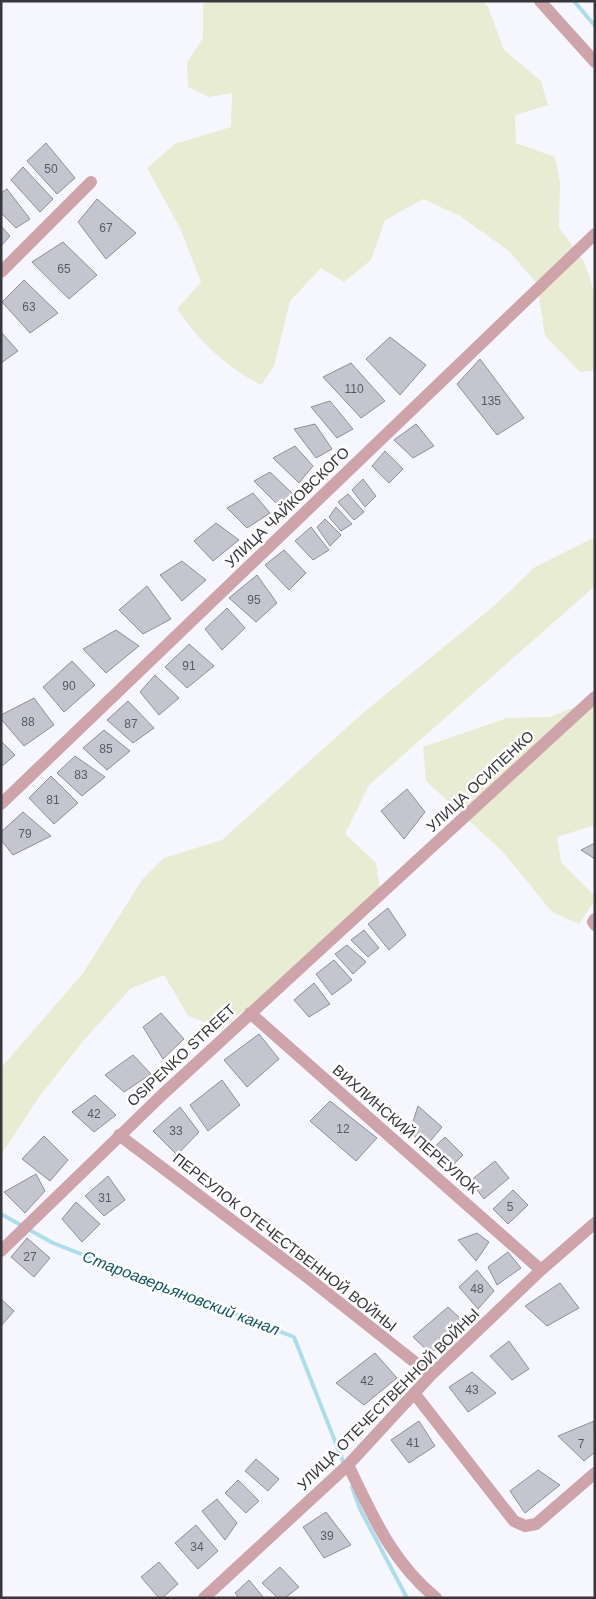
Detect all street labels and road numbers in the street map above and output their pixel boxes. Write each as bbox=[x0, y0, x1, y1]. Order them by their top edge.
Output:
street label: УЛИЦА ЧАЙКОВСКОГО bbox=[222, 443, 352, 571]
street label: УЛИЦА ОСИПЕНКО bbox=[423, 727, 537, 835]
street label: OSIPENKO STREET bbox=[123, 1000, 239, 1110]
street label: ВИХЛИНСКИЙ ПЕРЕУЛОК bbox=[330, 1061, 483, 1197]
street label: ПЕРЕУЛОК ОТЕЧЕСТВЕННОЙ ВОЙНЫ bbox=[170, 1149, 400, 1335]
street label: УЛИЦА ОТЕЧЕСТВЕННОЙ ВОЙНЫ bbox=[294, 1305, 482, 1493]

